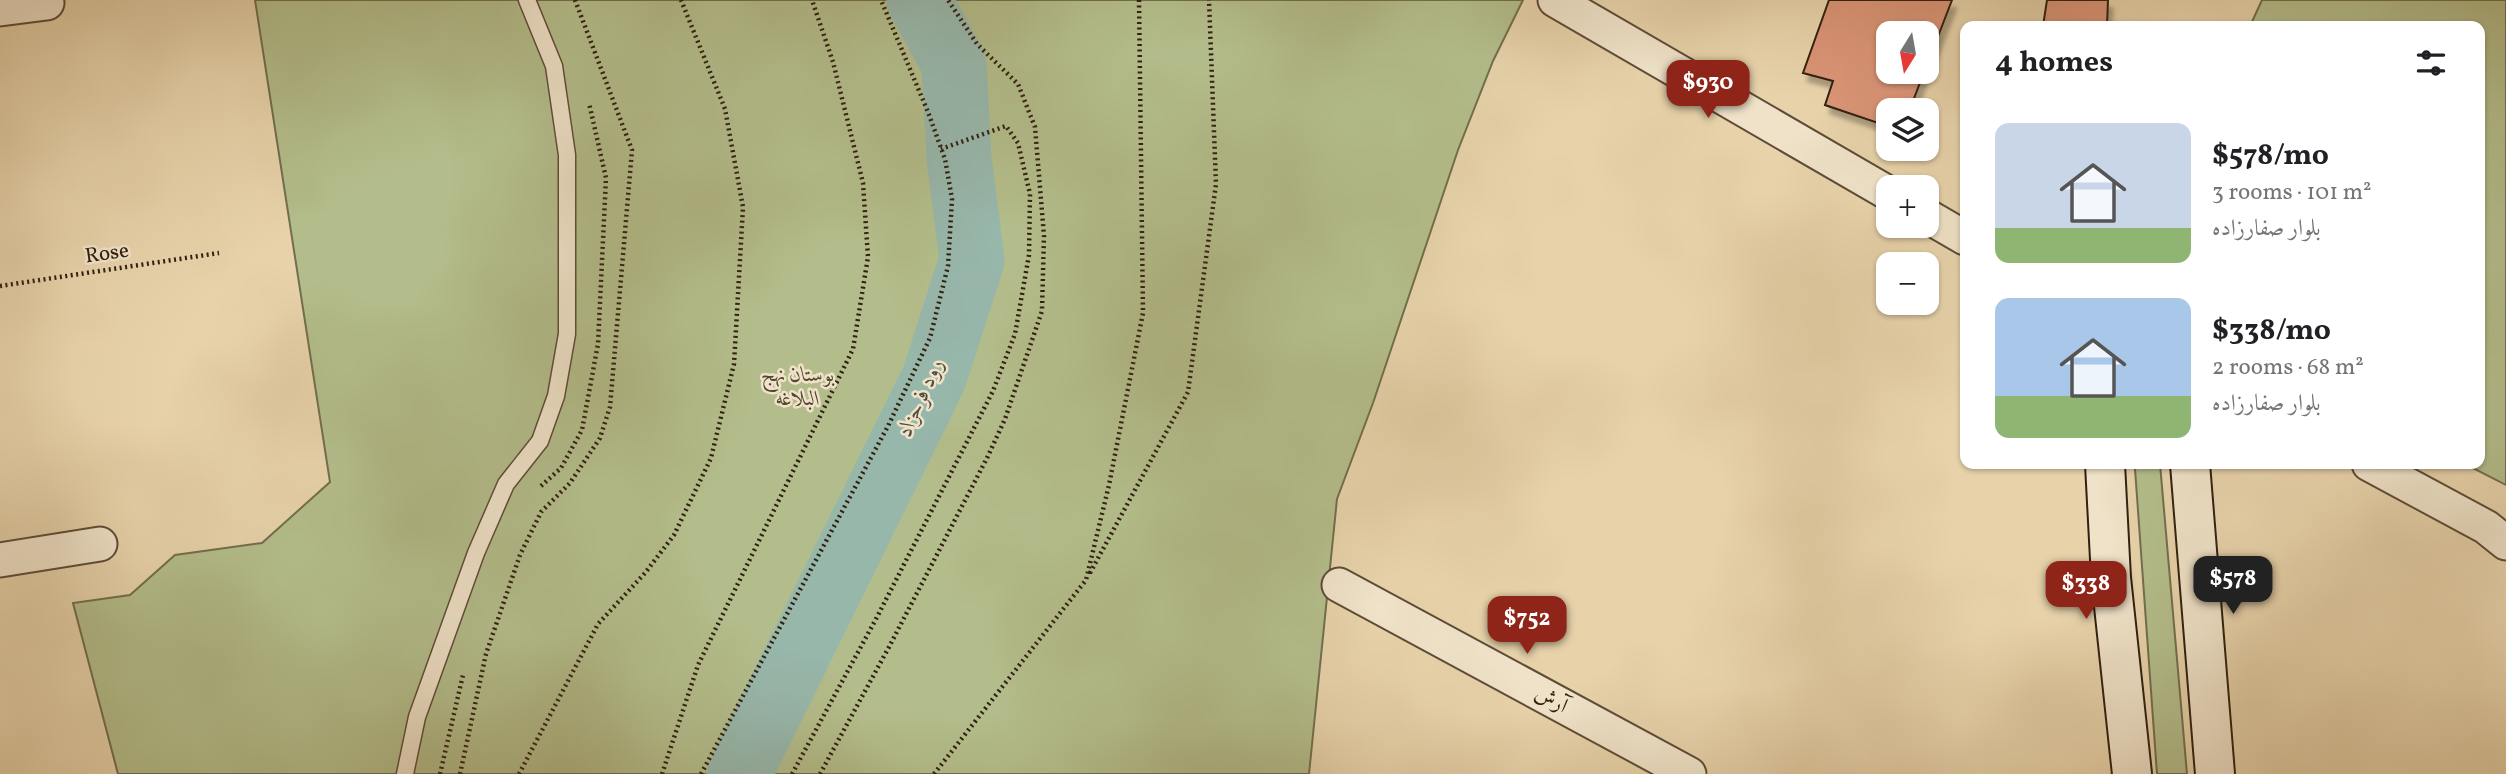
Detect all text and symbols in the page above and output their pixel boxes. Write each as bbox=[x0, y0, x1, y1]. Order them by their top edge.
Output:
north arrow bbox=[1876, 21, 1939, 84]
map controls bbox=[1876, 21, 1939, 315]
text: 4 homes bbox=[1995, 42, 2113, 84]
icon: filters bbox=[2412, 44, 2450, 82]
pin: $930 bbox=[1667, 60, 1749, 120]
text: $930 bbox=[1683, 67, 1733, 99]
button: layers bbox=[1876, 98, 1939, 161]
text: $578/mo bbox=[2212, 135, 2329, 177]
icon: home bbox=[2051, 151, 2135, 235]
button: + bbox=[1876, 175, 1939, 238]
text: 3 rooms · 101 m² bbox=[2212, 177, 2372, 209]
text: بلوار صفارزاده bbox=[2212, 213, 2321, 245]
street label: Rose bbox=[83, 237, 131, 271]
button: − bbox=[1876, 252, 1939, 315]
text: $338/mo bbox=[2212, 310, 2331, 352]
icon: home bbox=[2051, 326, 2135, 410]
text: 2 rooms · 68 m² bbox=[2212, 352, 2364, 384]
water label: رود فرحزاد bbox=[889, 354, 953, 442]
park label: بوستان نهج البلاغه bbox=[761, 361, 835, 414]
text: بلوار صفارزاده bbox=[2212, 388, 2321, 420]
pin: $578 bbox=[2192, 556, 2274, 616]
pin: $338 bbox=[2045, 562, 2127, 621]
text: $578 bbox=[2209, 563, 2257, 595]
text: $338 bbox=[2062, 568, 2110, 600]
pin: $752 bbox=[1486, 596, 1568, 656]
text: $752 bbox=[1504, 603, 1550, 635]
street label: آرش bbox=[1529, 679, 1575, 722]

